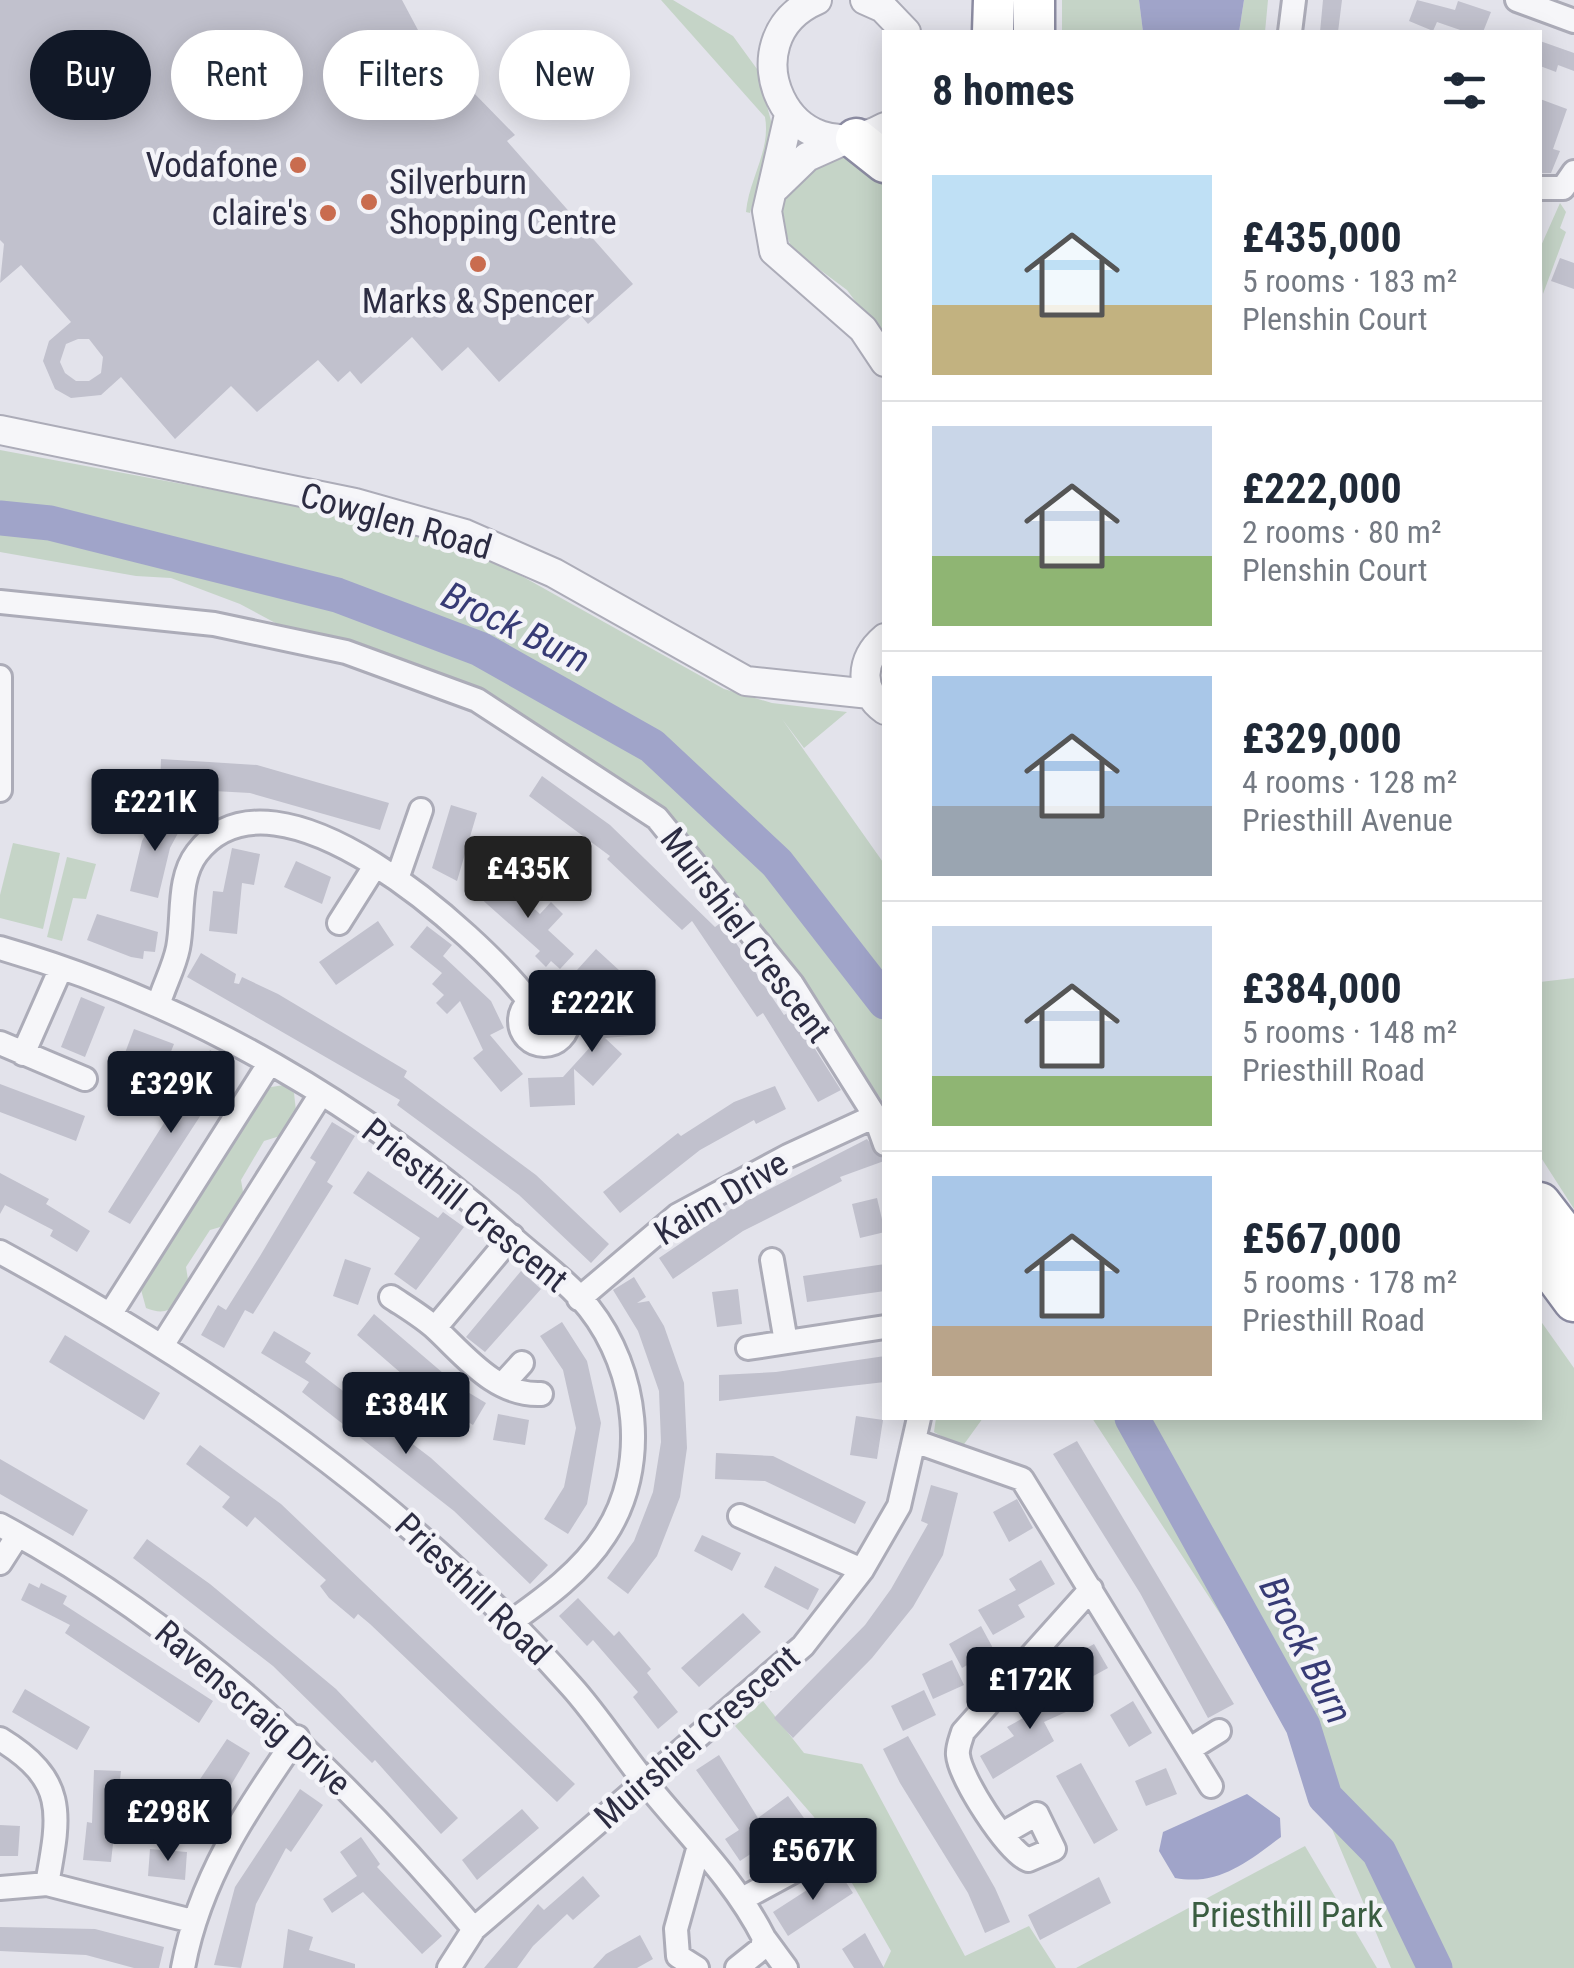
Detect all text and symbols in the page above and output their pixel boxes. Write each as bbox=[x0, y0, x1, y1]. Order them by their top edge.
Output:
chip: Buy bbox=[30, 30, 151, 120]
chip: Rent bbox=[171, 30, 303, 120]
chip: Filters bbox=[323, 30, 479, 120]
chip: New bbox=[499, 30, 630, 120]
icon: filters bbox=[1437, 63, 1492, 118]
text: 8 homes bbox=[932, 66, 1075, 115]
place label: Vodafone bbox=[145, 145, 278, 186]
marker: Vodafone bbox=[287, 154, 309, 176]
place label: Silverburn Shopping Centre bbox=[389, 162, 617, 243]
marker: Silverburn Shopping Centre bbox=[358, 191, 380, 213]
place label: claire's bbox=[212, 193, 308, 234]
marker: claire's bbox=[317, 202, 339, 224]
text: £435,000 bbox=[1242, 213, 1402, 262]
icon: home bbox=[1012, 215, 1132, 335]
marker: Marks & Spencer bbox=[467, 253, 489, 275]
text: 5 rooms · 183 m² bbox=[1242, 262, 1457, 300]
place label: Marks & Spencer bbox=[362, 281, 594, 322]
text: Plenshin Court bbox=[1242, 300, 1427, 338]
text: £222,000 bbox=[1242, 464, 1402, 513]
icon: home bbox=[1012, 466, 1132, 586]
street label: Cowglen Road bbox=[295, 475, 496, 568]
text: 2 rooms · 80 m² bbox=[1242, 513, 1441, 551]
text: Plenshin Court bbox=[1242, 551, 1427, 589]
water label: Brock Burn bbox=[435, 572, 597, 682]
text: £329,000 bbox=[1242, 714, 1402, 763]
icon: home bbox=[1012, 716, 1132, 836]
text: 4 rooms · 128 m² bbox=[1242, 763, 1457, 801]
pin: £221K bbox=[85, 769, 225, 854]
text: £221K bbox=[114, 782, 196, 820]
text: Priesthill Avenue bbox=[1242, 801, 1453, 839]
street label: Muirshiel Crescent bbox=[652, 820, 840, 1051]
pin: £435K bbox=[458, 836, 598, 921]
text: £435K bbox=[487, 849, 569, 887]
text: £384,000 bbox=[1242, 964, 1402, 1013]
icon: home bbox=[1012, 966, 1132, 1086]
pin: £222K bbox=[522, 970, 662, 1055]
text: £222K bbox=[551, 983, 633, 1021]
text: 5 rooms · 148 m² bbox=[1242, 1013, 1457, 1051]
pin: £329K bbox=[101, 1051, 241, 1136]
text: Priesthill Road bbox=[1242, 1051, 1425, 1089]
text: £329K bbox=[130, 1064, 212, 1102]
street label: Priesthill Crescent bbox=[354, 1110, 576, 1301]
street label: Kaim Drive bbox=[647, 1143, 795, 1254]
text: £567,000 bbox=[1242, 1214, 1402, 1263]
icon: home bbox=[1012, 1216, 1132, 1336]
text: 5 rooms · 178 m² bbox=[1242, 1263, 1457, 1301]
text: Priesthill Road bbox=[1242, 1301, 1425, 1339]
pin: £384K bbox=[336, 1372, 476, 1457]
text: £384K bbox=[365, 1385, 447, 1423]
street label: Priesthill Road bbox=[386, 1505, 559, 1674]
water label: Brock Burn bbox=[1250, 1569, 1362, 1731]
street label: Ravenscraig Drive bbox=[147, 1612, 359, 1804]
street label: Muirshiel Crescent bbox=[587, 1637, 808, 1837]
pin: £172K bbox=[960, 1647, 1100, 1732]
text: £172K bbox=[989, 1660, 1071, 1698]
pin: £298K bbox=[98, 1779, 238, 1864]
text: £298K bbox=[127, 1792, 209, 1830]
pin: £567K bbox=[743, 1818, 883, 1903]
text: £567K bbox=[772, 1831, 854, 1869]
park label: Priesthill Park bbox=[1191, 1895, 1383, 1936]

